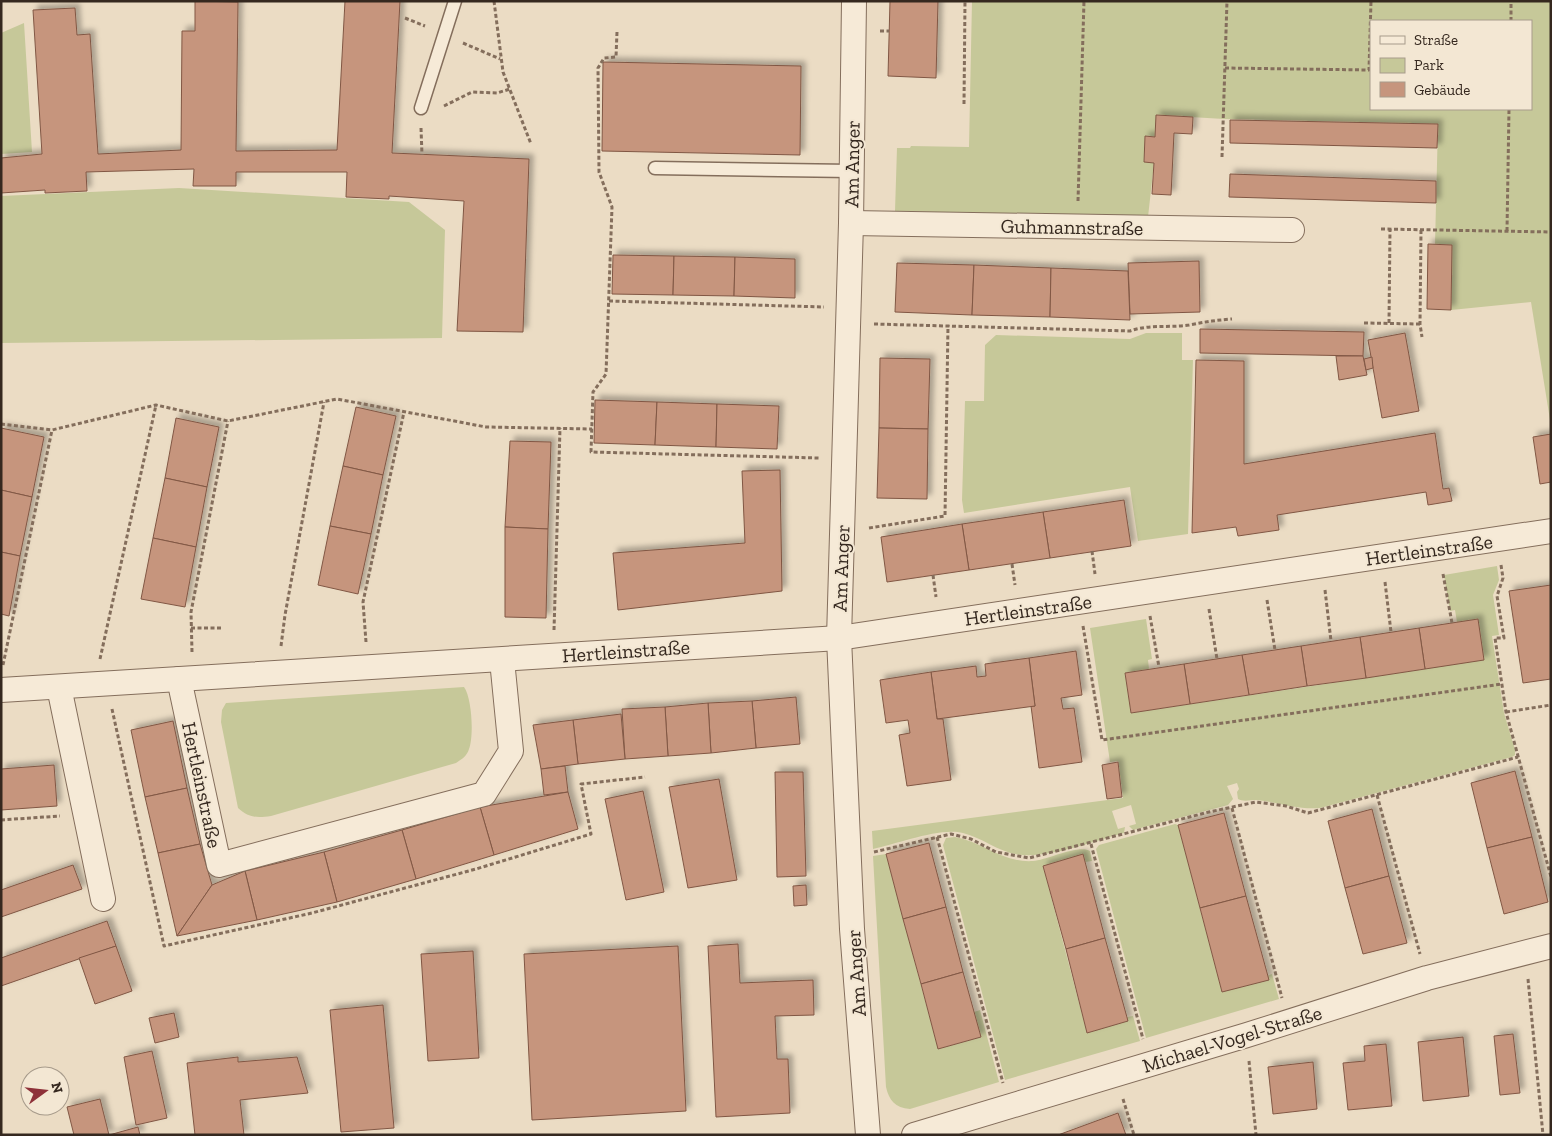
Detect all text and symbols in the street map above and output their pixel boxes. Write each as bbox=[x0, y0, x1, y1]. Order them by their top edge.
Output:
legend bbox=[1370, 20, 1532, 110]
text: Straße bbox=[1414, 31, 1458, 49]
text: Park bbox=[1414, 56, 1444, 74]
text: Gebäude bbox=[1414, 81, 1470, 99]
street label: Am Anger bbox=[839, 120, 865, 208]
street label: Guhmannstraße bbox=[1000, 214, 1144, 240]
street label: Am Anger bbox=[827, 524, 855, 612]
street label: Hertleinstraße bbox=[1364, 529, 1494, 571]
street label: Hertleinstraße bbox=[963, 589, 1093, 631]
street label: Hertleinstraße bbox=[561, 635, 691, 667]
street label: Hertleinstraße bbox=[177, 720, 227, 850]
street label: Am Anger bbox=[841, 929, 871, 1017]
street label: Michael-Vogel-Straße bbox=[1139, 1000, 1325, 1078]
north arrow bbox=[20, 1066, 70, 1116]
text: N bbox=[47, 1080, 67, 1095]

